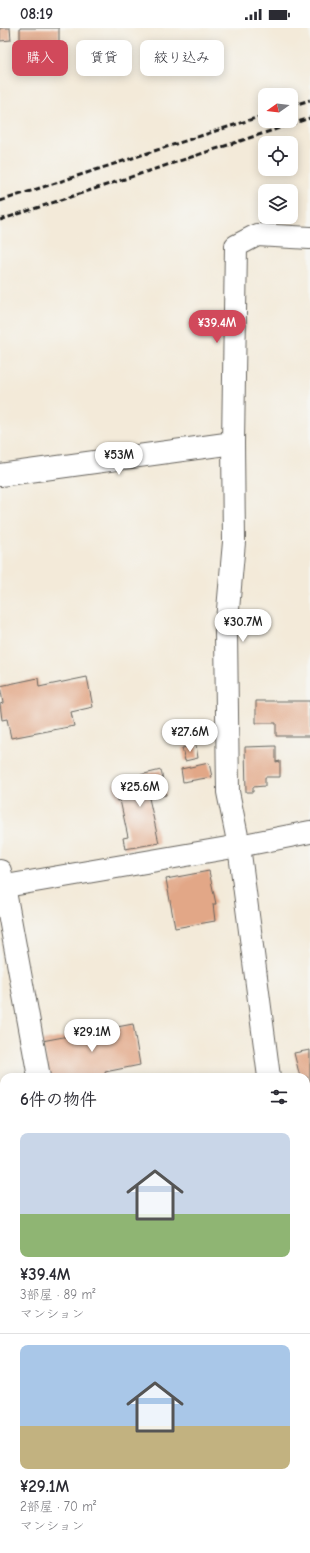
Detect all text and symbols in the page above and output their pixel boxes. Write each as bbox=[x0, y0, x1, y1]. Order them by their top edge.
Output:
text: 08:19 bbox=[20, 5, 53, 23]
chip: 購入 bbox=[12, 40, 68, 76]
chip: 賃貸 bbox=[76, 40, 132, 76]
chip: 絞り込み bbox=[140, 40, 224, 76]
north arrow bbox=[258, 88, 298, 128]
map controls bbox=[258, 88, 298, 224]
button: locate bbox=[258, 136, 298, 176]
button: layers bbox=[258, 184, 298, 224]
pin: ¥39.4M bbox=[184, 310, 250, 344]
text: ¥39.4M bbox=[198, 315, 236, 330]
pin: ¥53M bbox=[95, 442, 143, 476]
text: ¥53M bbox=[104, 447, 134, 462]
pin: ¥30.7M bbox=[210, 609, 276, 643]
text: ¥30.7M bbox=[224, 614, 262, 629]
pin: ¥27.6M bbox=[157, 719, 223, 753]
text: ¥27.6M bbox=[171, 724, 209, 739]
pin: ¥25.6M bbox=[107, 774, 173, 808]
text: ¥25.6M bbox=[120, 779, 160, 794]
pin: ¥29.1M bbox=[59, 1019, 125, 1053]
text: ¥29.1M bbox=[73, 1024, 111, 1039]
icon: filters bbox=[268, 1086, 290, 1108]
text: 6件の物件 bbox=[20, 1090, 97, 1109]
icon: home bbox=[119, 1159, 191, 1231]
text: ¥39.4M bbox=[20, 1265, 70, 1284]
text: 3部屋 · 89 m² bbox=[20, 1287, 95, 1302]
text: マンション bbox=[20, 1306, 84, 1321]
icon: home bbox=[119, 1371, 191, 1443]
text: ¥29.1M bbox=[20, 1477, 69, 1496]
text: 2部屋 · 70 m² bbox=[20, 1499, 96, 1514]
text: マンション bbox=[20, 1518, 84, 1533]

